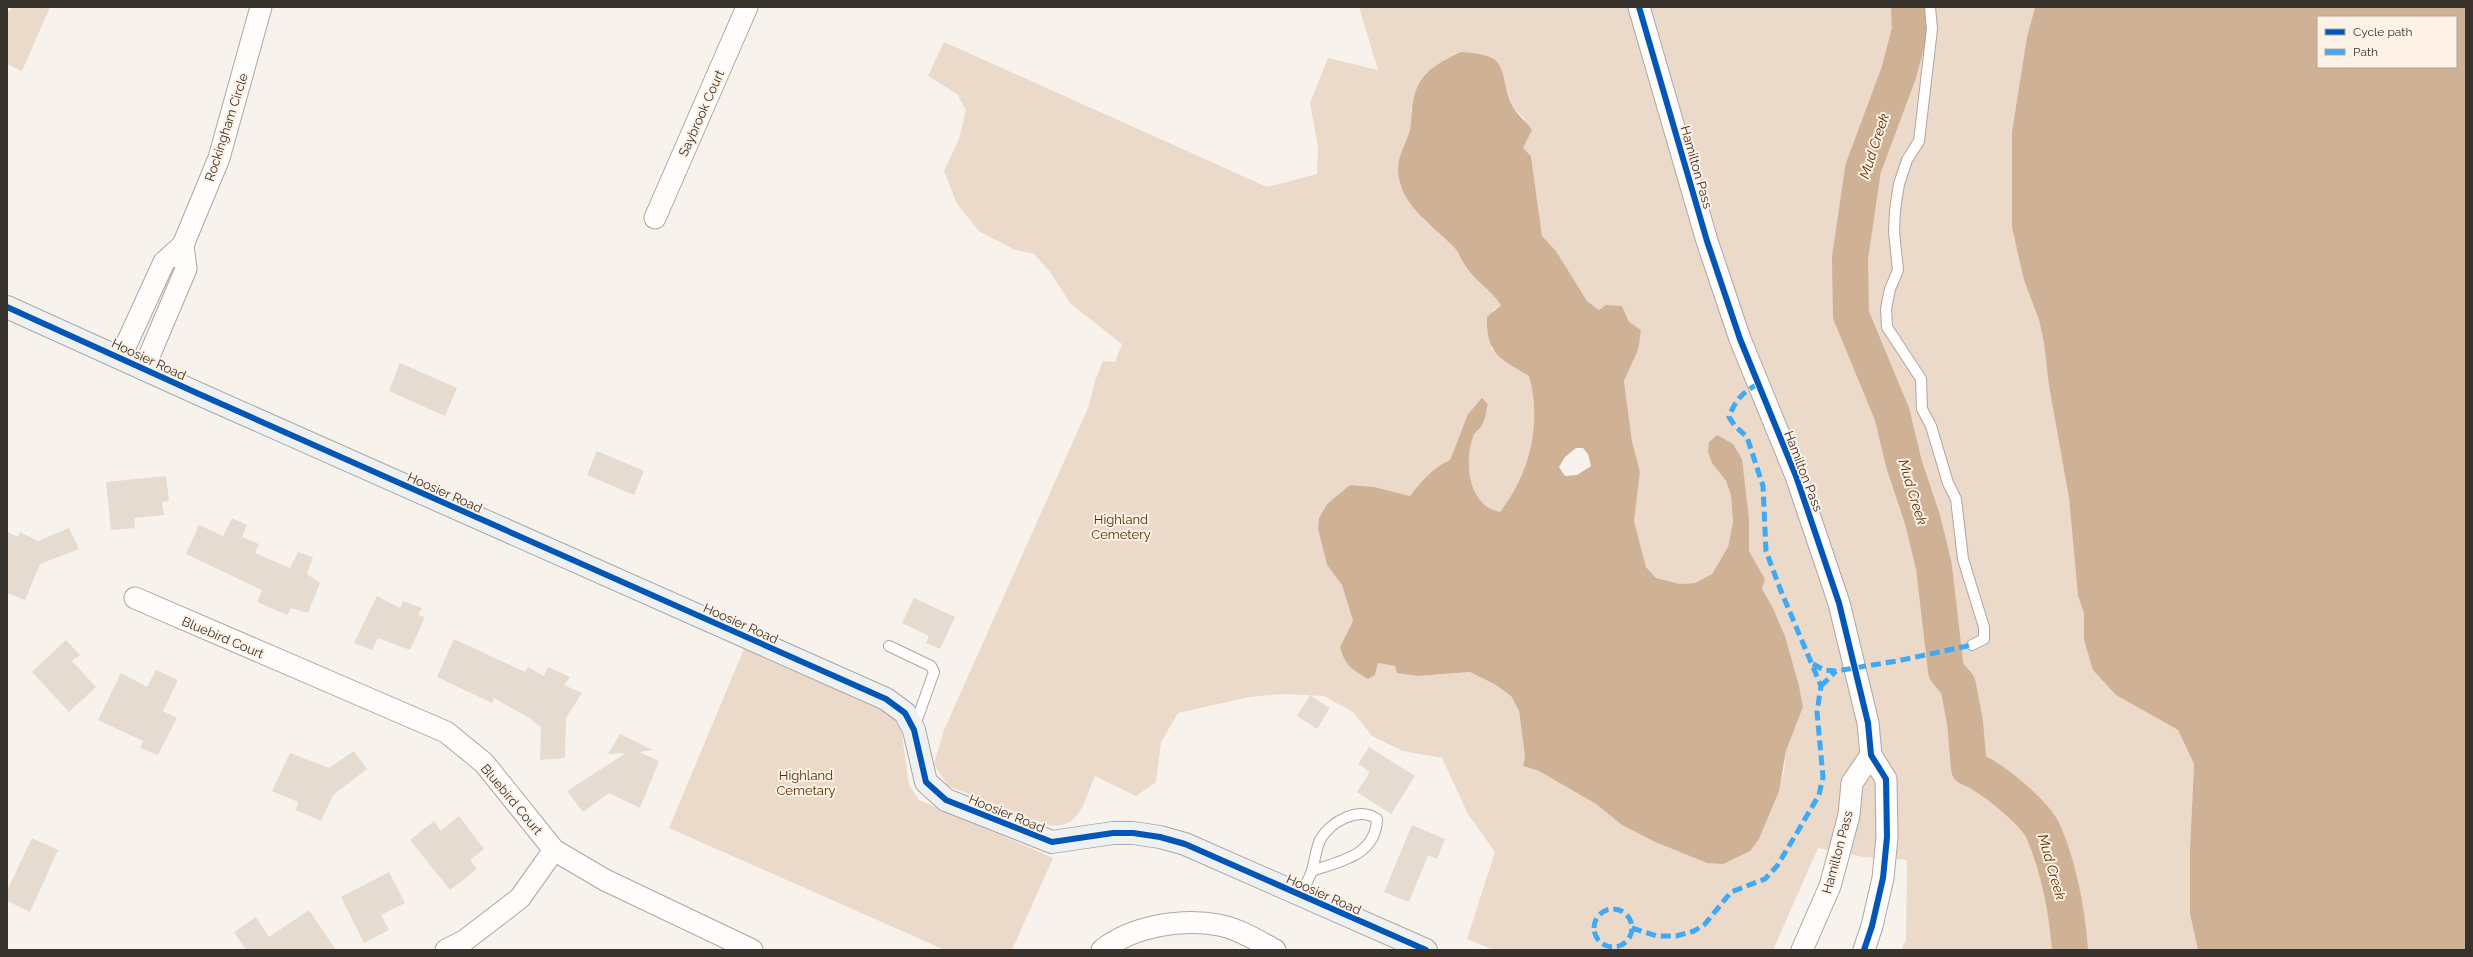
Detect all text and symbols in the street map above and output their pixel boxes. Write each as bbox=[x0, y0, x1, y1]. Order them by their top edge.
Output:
legend bbox=[2317, 16, 2457, 68]
text: Cycle path bbox=[2353, 25, 2412, 39]
text: Path bbox=[2353, 45, 2378, 59]
street label: Saybrook Court bbox=[676, 67, 728, 159]
street label: Rockingham Circle bbox=[202, 71, 251, 183]
water label: Mud Creek bbox=[1856, 111, 1892, 181]
street label: Hamilton Pass bbox=[1678, 124, 1716, 210]
street label: Hoosier Road bbox=[109, 336, 188, 383]
street label: Hamilton Pass bbox=[1781, 429, 1826, 514]
water label: Mud Creek bbox=[1895, 457, 1931, 527]
street label: Hoosier Road bbox=[405, 469, 485, 516]
park label: Highland Cemetery bbox=[1091, 512, 1151, 542]
street label: Hoosier Road bbox=[701, 600, 781, 647]
street label: Bluebird Court bbox=[180, 613, 267, 662]
street label: Bluebird Court bbox=[478, 761, 546, 838]
park label: Highland Cemetary bbox=[776, 768, 836, 798]
street label: Hoosier Road bbox=[967, 791, 1047, 835]
street label: Hamilton Pass bbox=[1819, 809, 1856, 895]
water label: Mud Creek bbox=[2035, 832, 2069, 902]
street label: Hoosier Road bbox=[1284, 871, 1364, 918]

